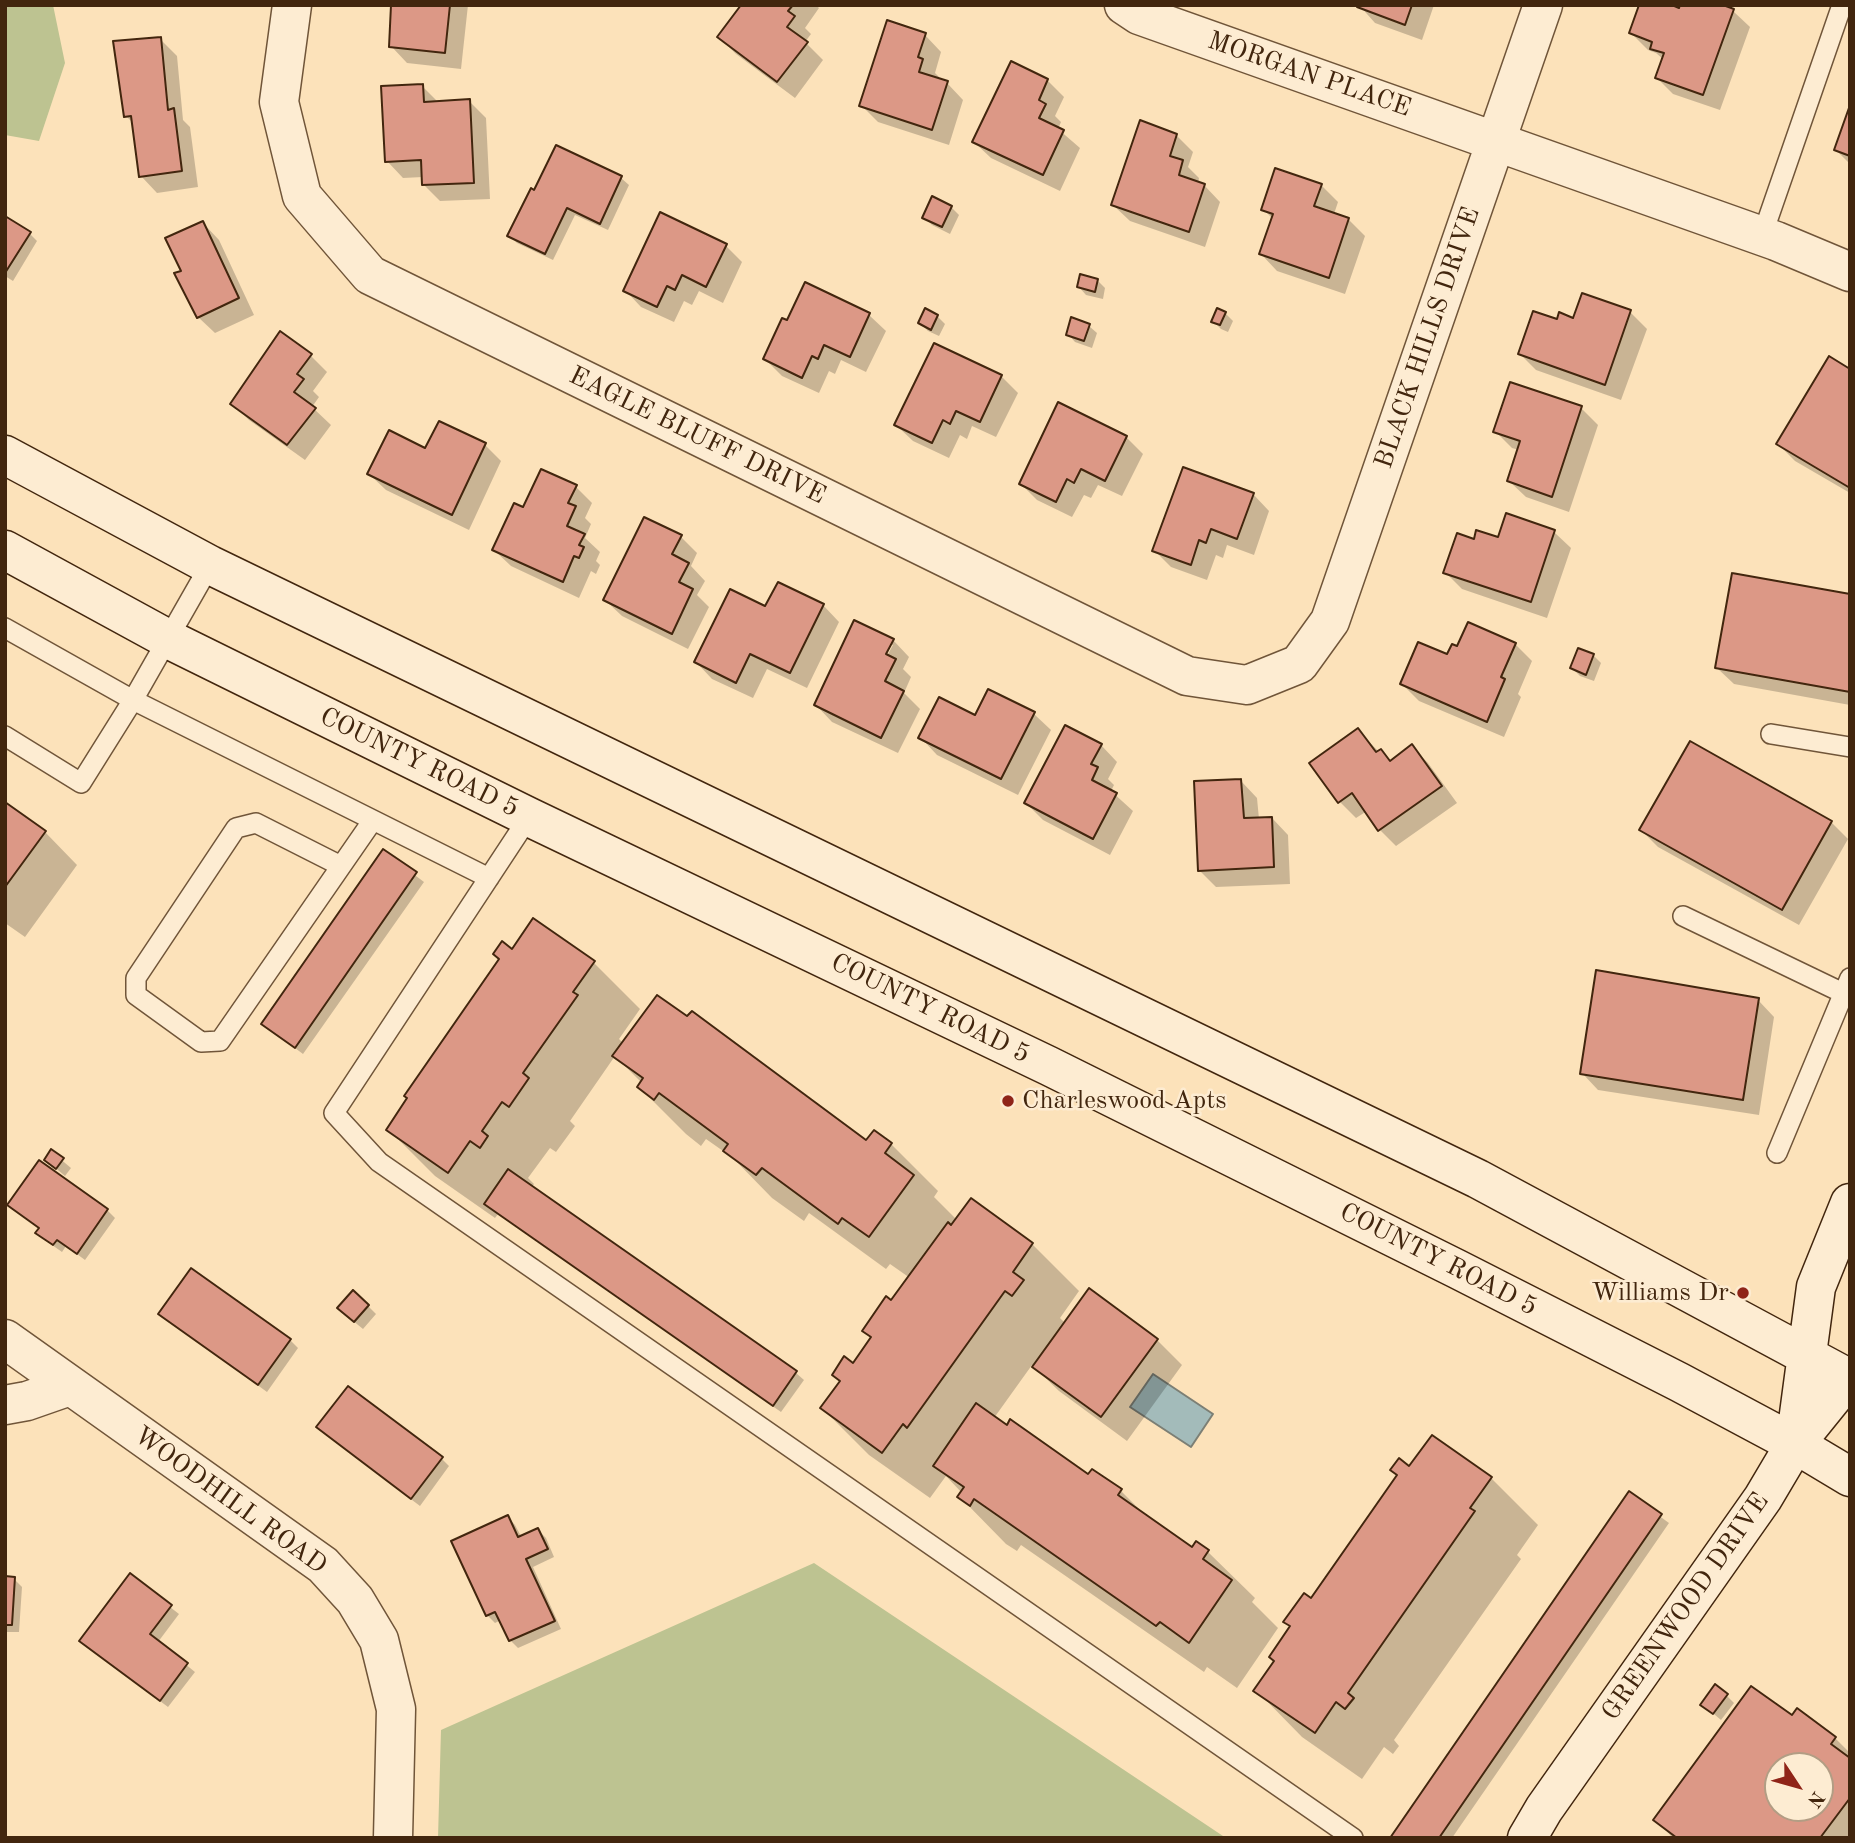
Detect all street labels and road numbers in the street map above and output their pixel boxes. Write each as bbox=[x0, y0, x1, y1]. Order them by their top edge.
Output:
street label: MORGAN PLACE bbox=[1203, 26, 1415, 124]
street label: BLACK HILLS DRIVE bbox=[1369, 203, 1487, 473]
street label: EAGLE BLUFF DRIVE bbox=[564, 360, 830, 512]
street label: COUNTY ROAD 5 bbox=[314, 701, 524, 825]
street label: COUNTY ROAD 5 bbox=[825, 947, 1035, 1071]
street label: COUNTY ROAD 5 bbox=[1334, 1197, 1542, 1323]
street label: WOODHILL ROAD bbox=[127, 1420, 333, 1582]
street label: GREENWOOD DRIVE bbox=[1596, 1487, 1776, 1727]

